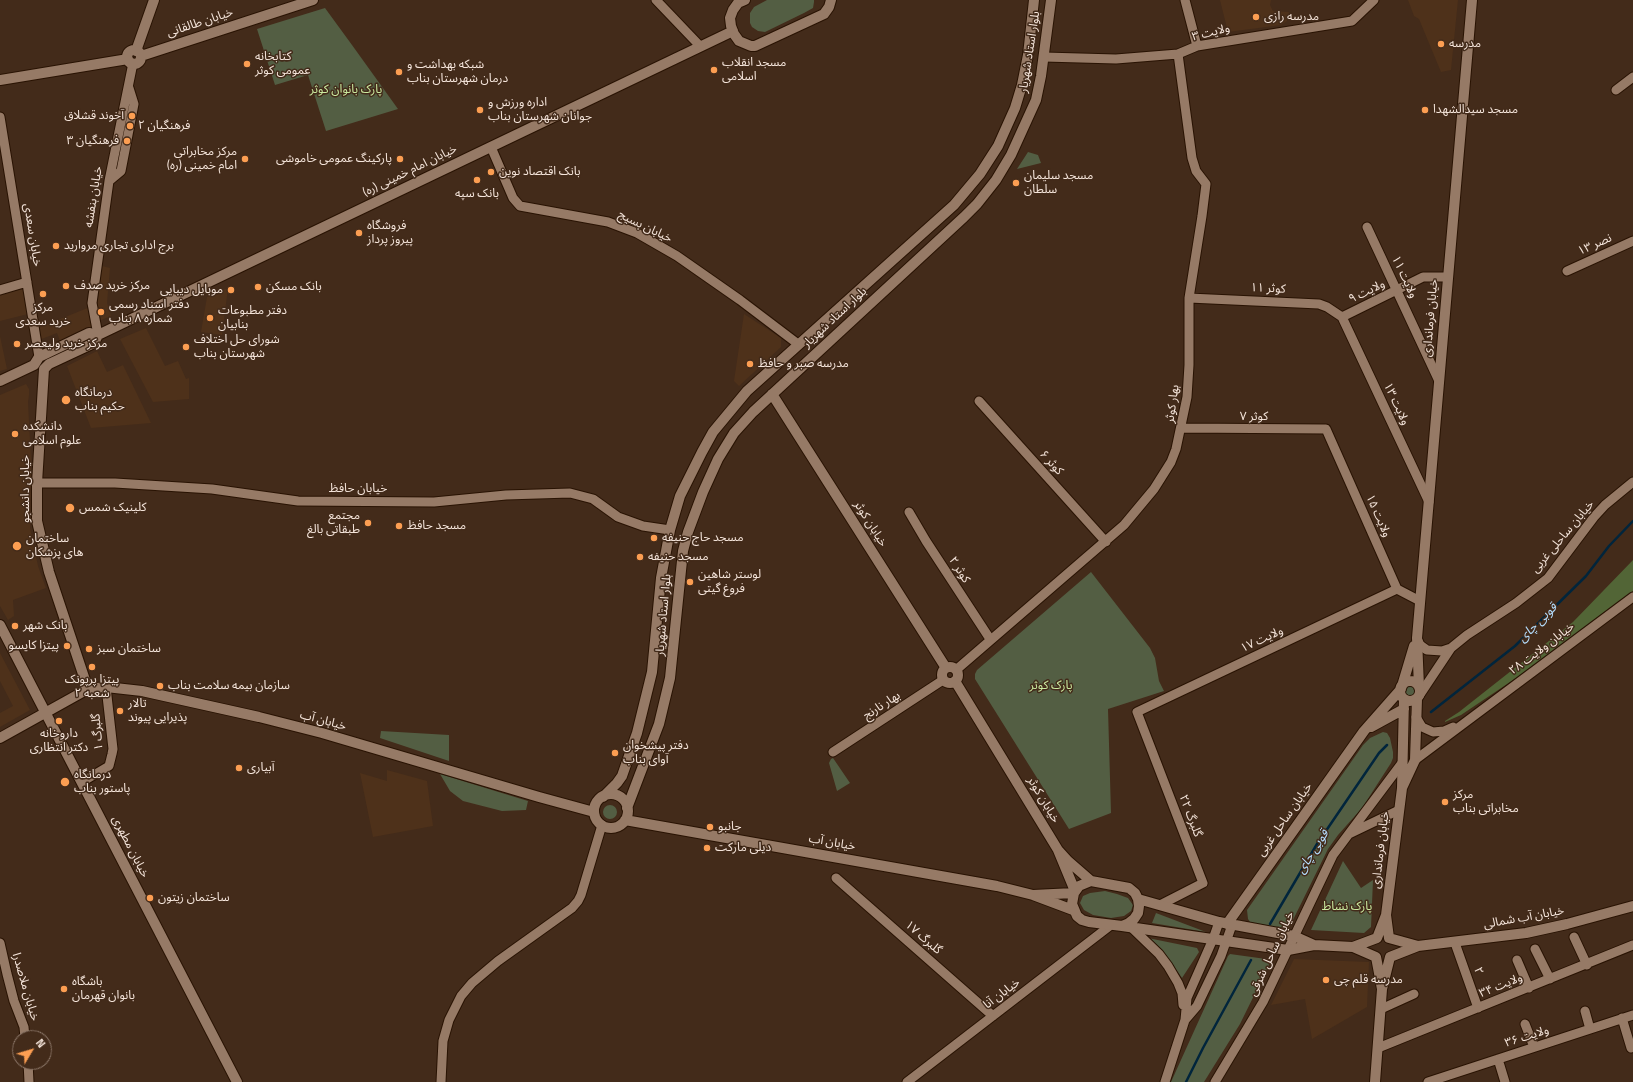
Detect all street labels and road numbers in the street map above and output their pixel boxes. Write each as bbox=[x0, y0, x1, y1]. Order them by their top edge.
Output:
street label: خیابان طالقانی bbox=[165, 6, 235, 40]
street label: بلوار استاد شهریار bbox=[1016, 10, 1044, 94]
street label: ولایت ۳ bbox=[1191, 21, 1231, 45]
street label: خیابان امام خمینی (ره) bbox=[361, 142, 459, 200]
street label: خیابان بنفشه bbox=[82, 165, 106, 229]
street label: خیابان سعدی bbox=[20, 202, 44, 268]
street label: خیابان بسیج bbox=[616, 208, 674, 246]
street label: نصر ۱۳ bbox=[1576, 231, 1614, 259]
street label: ولایت ۱۱ bbox=[1388, 253, 1420, 301]
street label: ولایت ۹ bbox=[1347, 277, 1387, 307]
street label: خیابان فرمانداری bbox=[1420, 279, 1442, 357]
street label: کوثر ۱۱ bbox=[1250, 281, 1286, 297]
street label: بلوار استاد شهریار bbox=[800, 285, 870, 351]
street label: ولایت ۱۳ bbox=[1380, 380, 1412, 428]
street label: بهار کوثر bbox=[1163, 384, 1183, 424]
street label: کوثر ۷ bbox=[1240, 410, 1268, 424]
street label: کوثر ۶ bbox=[1036, 448, 1066, 478]
street label: خیابان دانشجو bbox=[19, 455, 33, 523]
street label: خیابان حافظ bbox=[329, 482, 387, 496]
street label: ولایت ۱۵ bbox=[1362, 492, 1394, 540]
street label: خیابان کوثر bbox=[850, 498, 890, 550]
street label: خیابان ساحلی غربی bbox=[1529, 498, 1597, 576]
street label: کوثر ۲ bbox=[945, 554, 973, 586]
street label: بلوار استاد شهریار bbox=[653, 573, 675, 657]
street label: خیابان ولایت ۲۸ bbox=[1507, 620, 1577, 678]
street label: ولایت ۱۷ bbox=[1238, 624, 1286, 656]
street label: بهار نارنج bbox=[861, 689, 903, 723]
street label: خیابان آب bbox=[298, 708, 348, 734]
street label: گلبرگ ۱ bbox=[89, 713, 107, 751]
street label: خیابان کوثر bbox=[1024, 774, 1062, 826]
street label: خیابان ساحل غربی bbox=[1254, 780, 1316, 860]
street label: گلبرگ ۲۲ bbox=[1175, 793, 1205, 839]
street label: خیابان فرمانداری bbox=[1369, 810, 1393, 890]
street label: خیابان مطهری bbox=[108, 814, 152, 880]
street label: خیابان آب bbox=[807, 832, 857, 854]
street label: خیابان آب شمالی bbox=[1482, 904, 1566, 932]
street label: خیابان ساحل شرقی bbox=[1246, 909, 1298, 999]
street label: گلبرگ ۱۷ bbox=[902, 918, 944, 958]
street label: خیابان ملاصدرا bbox=[8, 951, 42, 1023]
street label: ۲ bbox=[1470, 965, 1486, 977]
street label: ولایت ۳۴ bbox=[1477, 971, 1525, 1001]
street label: خیابان آنا bbox=[981, 976, 1023, 1012]
street label: ولایت ۳۶ bbox=[1503, 1023, 1551, 1051]

